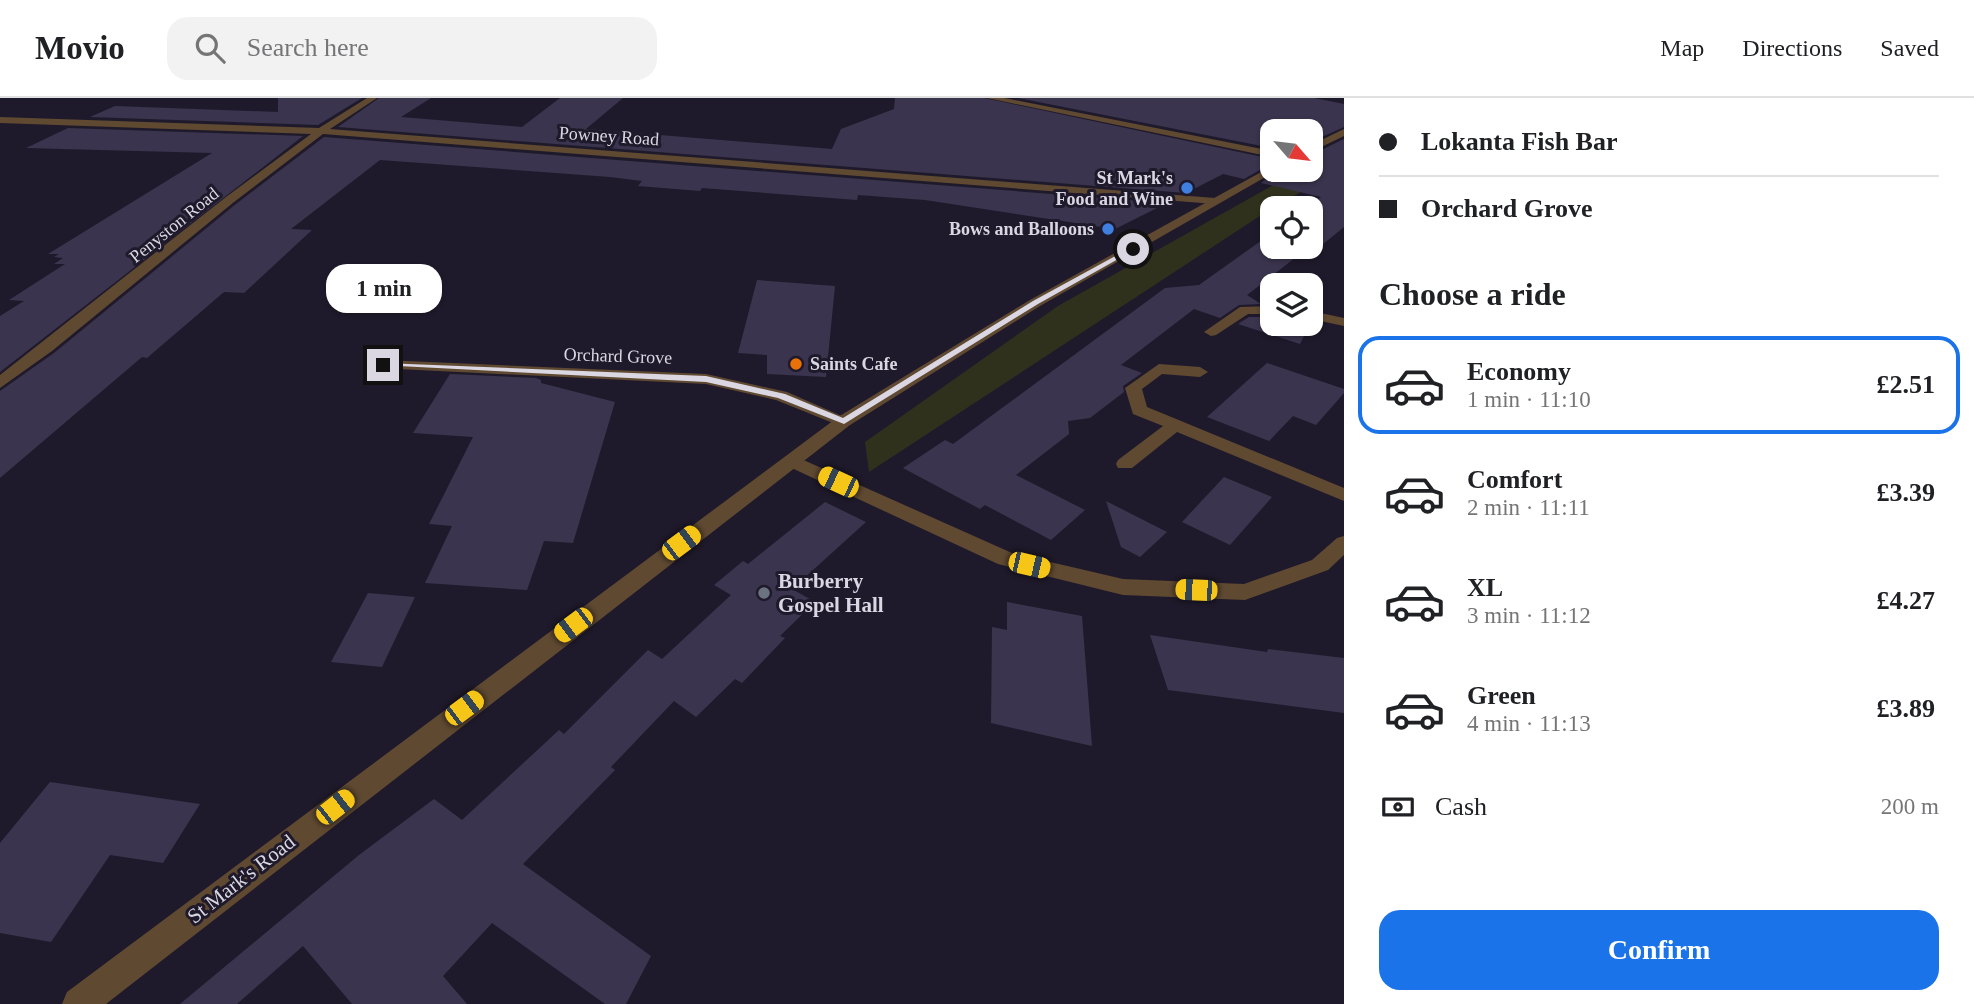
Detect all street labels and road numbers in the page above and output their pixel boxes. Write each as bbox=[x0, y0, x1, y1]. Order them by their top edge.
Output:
street label: Powney Road bbox=[558, 123, 660, 149]
street label: Penyston Road bbox=[126, 183, 222, 267]
street label: Orchard Grove bbox=[563, 344, 673, 368]
street label: St Mark's Road bbox=[182, 829, 300, 928]

